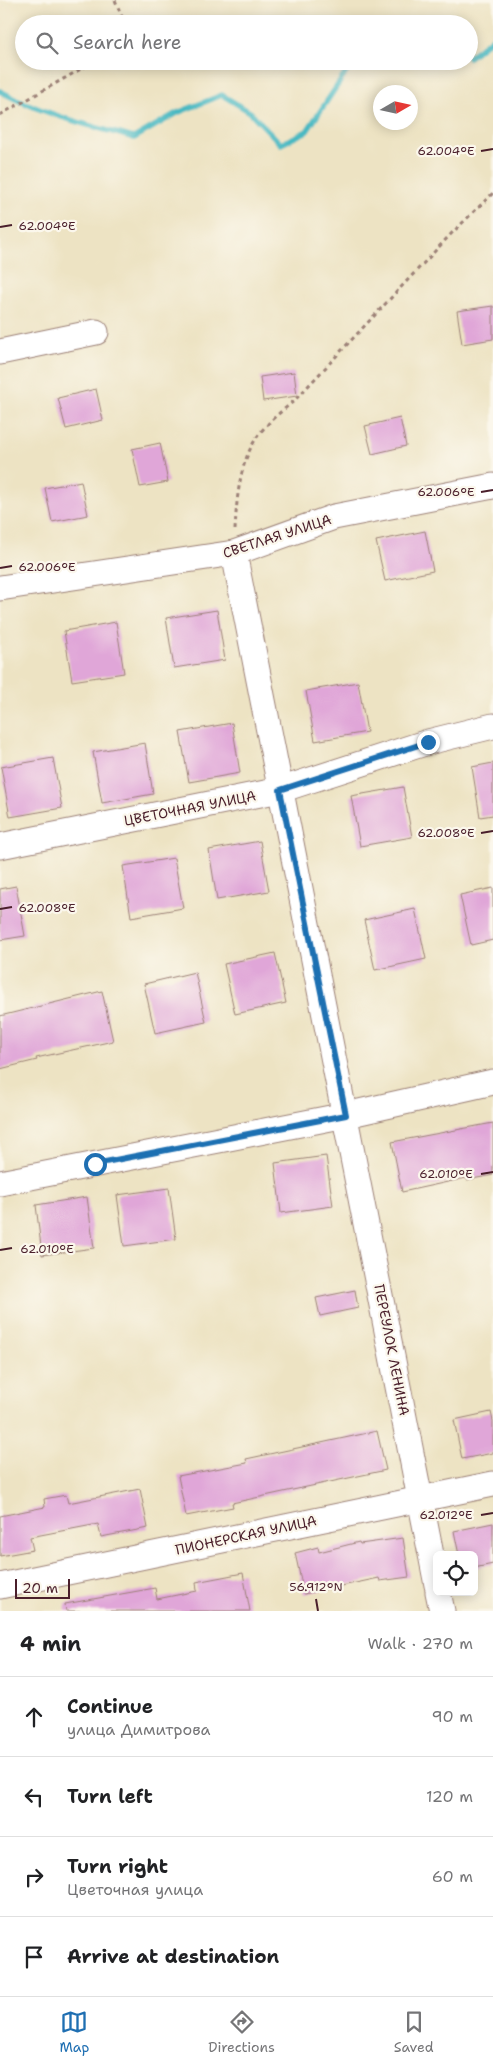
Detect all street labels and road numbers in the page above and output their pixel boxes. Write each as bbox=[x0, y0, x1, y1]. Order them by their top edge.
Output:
street label: СВЕТЛАЯ УЛИЦА bbox=[220, 510, 334, 562]
street label: ЦВЕТОЧНАЯ УЛИЦА bbox=[122, 786, 258, 830]
street label: ПЕРЕУЛОК ЛЕНИНА bbox=[370, 1283, 414, 1417]
street label: ПИОНЕРСКАЯ УЛИЦА bbox=[174, 1511, 318, 1559]

